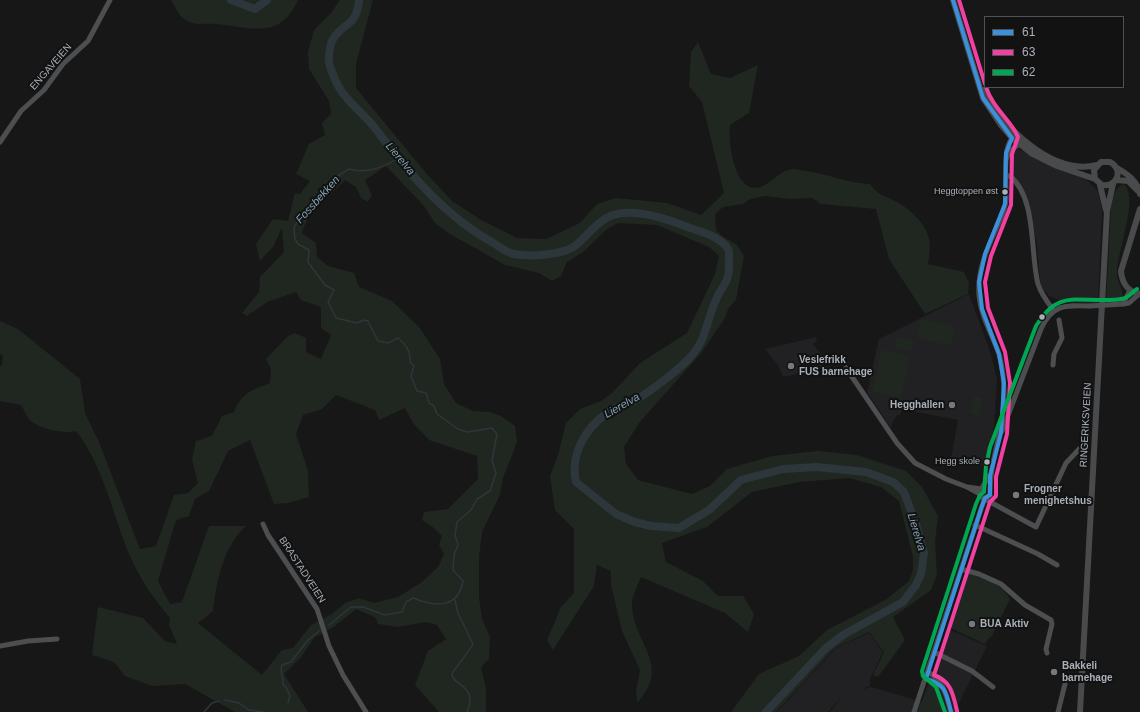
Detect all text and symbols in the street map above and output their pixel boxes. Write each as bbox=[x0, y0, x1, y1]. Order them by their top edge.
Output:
legend bbox=[984, 16, 1124, 88]
text: 61 bbox=[1022, 25, 1035, 39]
street label: ENGAVEIEN bbox=[28, 41, 74, 93]
text: 63 bbox=[1022, 45, 1035, 59]
text: 62 bbox=[1022, 65, 1035, 79]
water label: Lierelva bbox=[383, 140, 417, 178]
water label: Fossbekken bbox=[293, 174, 343, 226]
place label: Heggtoppen øst bbox=[934, 187, 998, 197]
marker: Heggtoppen øst bbox=[1000, 187, 1010, 197]
unlabelled marker bbox=[1037, 312, 1047, 322]
place label: Veslefrikk FUS barnehage bbox=[799, 354, 872, 378]
marker: Veslefrikk FUS barnehage bbox=[786, 361, 796, 371]
street label: RINGERIKSVEIEN bbox=[1078, 382, 1094, 468]
water label: Lierelva bbox=[602, 391, 642, 421]
place label: Hegghallen bbox=[890, 399, 944, 411]
marker: Hegghallen bbox=[947, 400, 957, 410]
place label: Hegg skole bbox=[935, 457, 980, 467]
marker: Hegg skole bbox=[982, 457, 992, 467]
place label: Frogner menighetshus bbox=[1024, 483, 1092, 506]
marker: Frogner menighetshus bbox=[1011, 490, 1021, 500]
water label: Lierelva bbox=[904, 512, 928, 552]
street label: BRASTADVEIEN bbox=[276, 535, 328, 605]
place label: BUA Aktiv bbox=[980, 618, 1029, 630]
marker: BUA Aktiv bbox=[967, 619, 977, 629]
place label: Bakkeli barnehage bbox=[1062, 660, 1113, 684]
marker: Bakkeli barnehage bbox=[1049, 667, 1059, 677]

